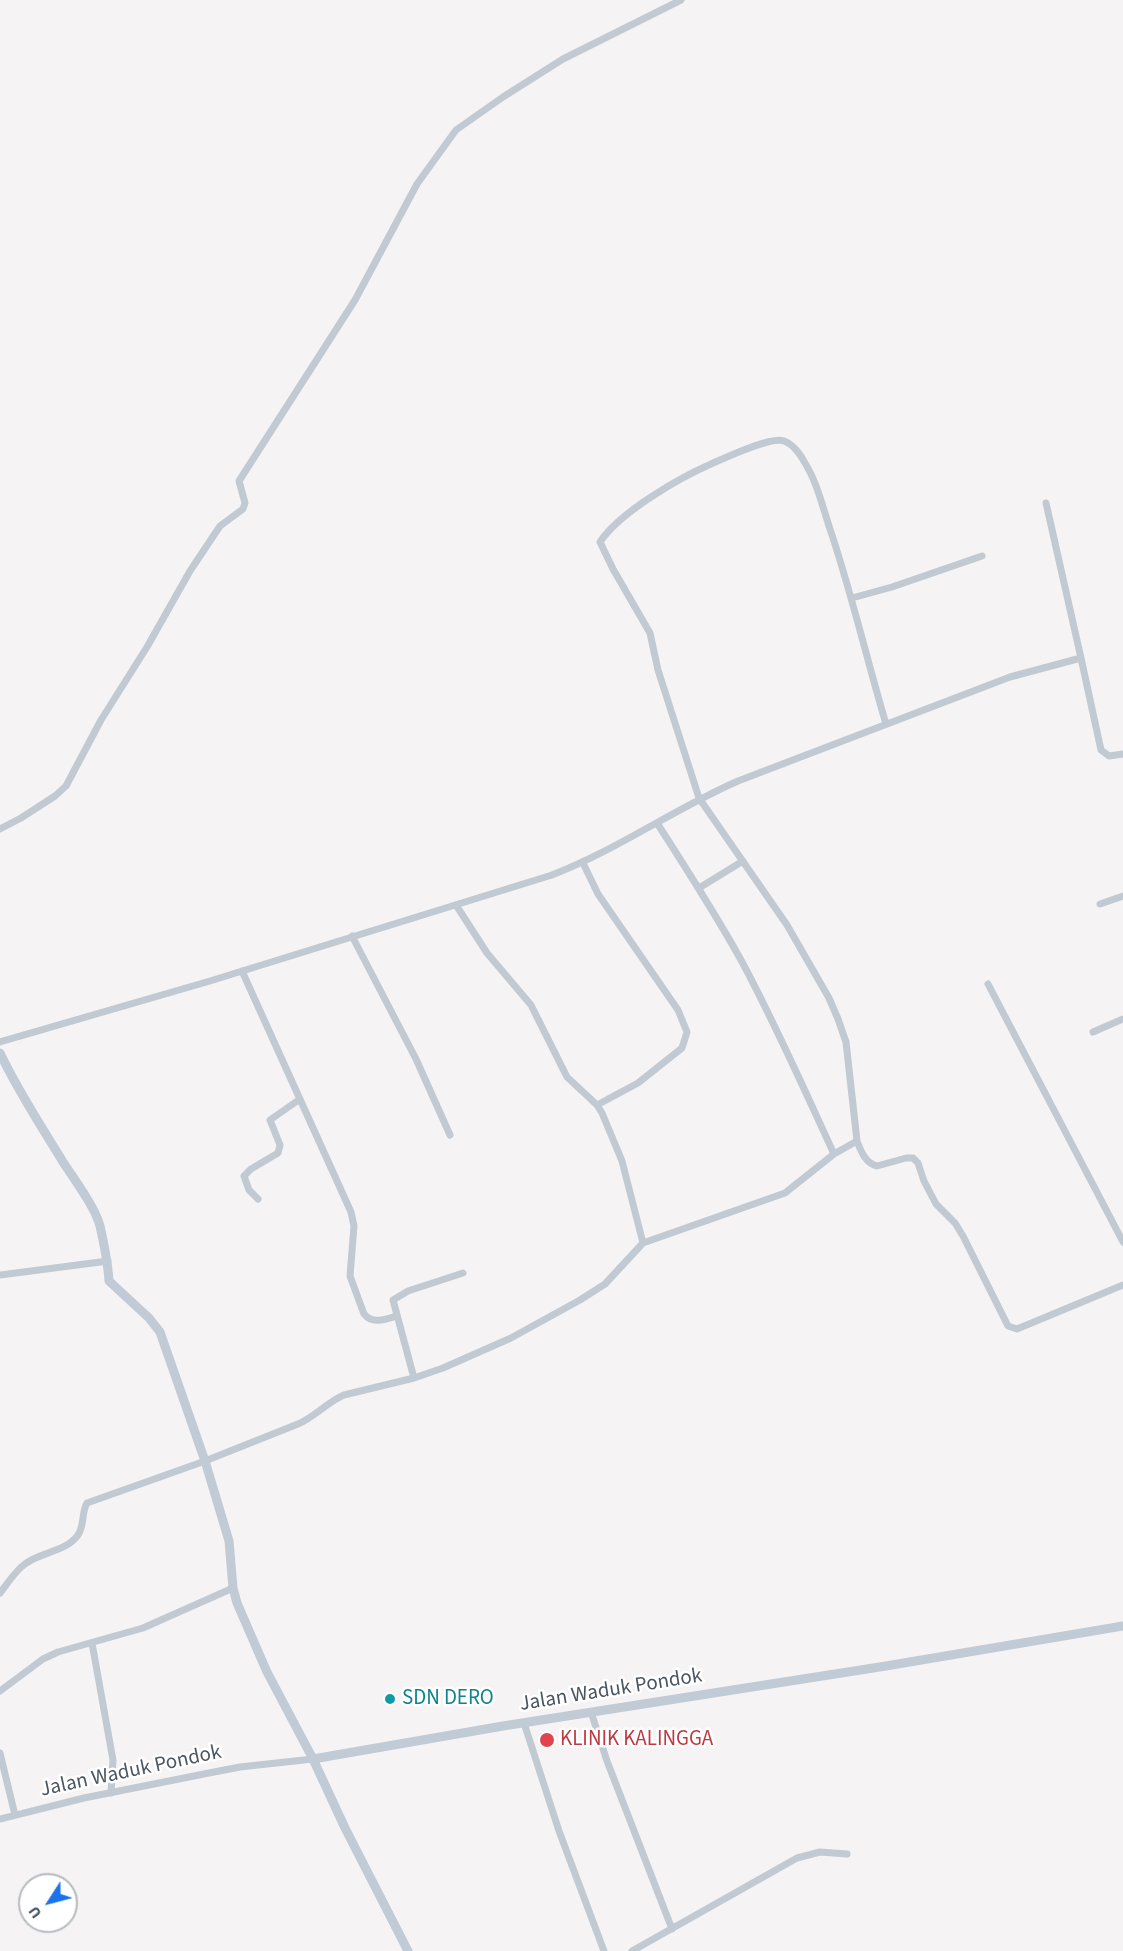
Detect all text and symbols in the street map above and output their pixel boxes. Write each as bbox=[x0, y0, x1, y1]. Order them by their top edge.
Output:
street label: Jalan Waduk Pondok bbox=[518, 1664, 704, 1718]
place label: SDN DERO bbox=[402, 1686, 494, 1712]
marker: SDN DERO bbox=[383, 1692, 397, 1706]
place label: KLINIK KALINGGA bbox=[560, 1727, 713, 1753]
marker: KLINIK KALINGGA bbox=[538, 1731, 556, 1749]
street label: Jalan Waduk Pondok bbox=[38, 1741, 224, 1803]
north arrow bbox=[18, 1873, 78, 1933]
text: U bbox=[23, 1902, 47, 1923]

